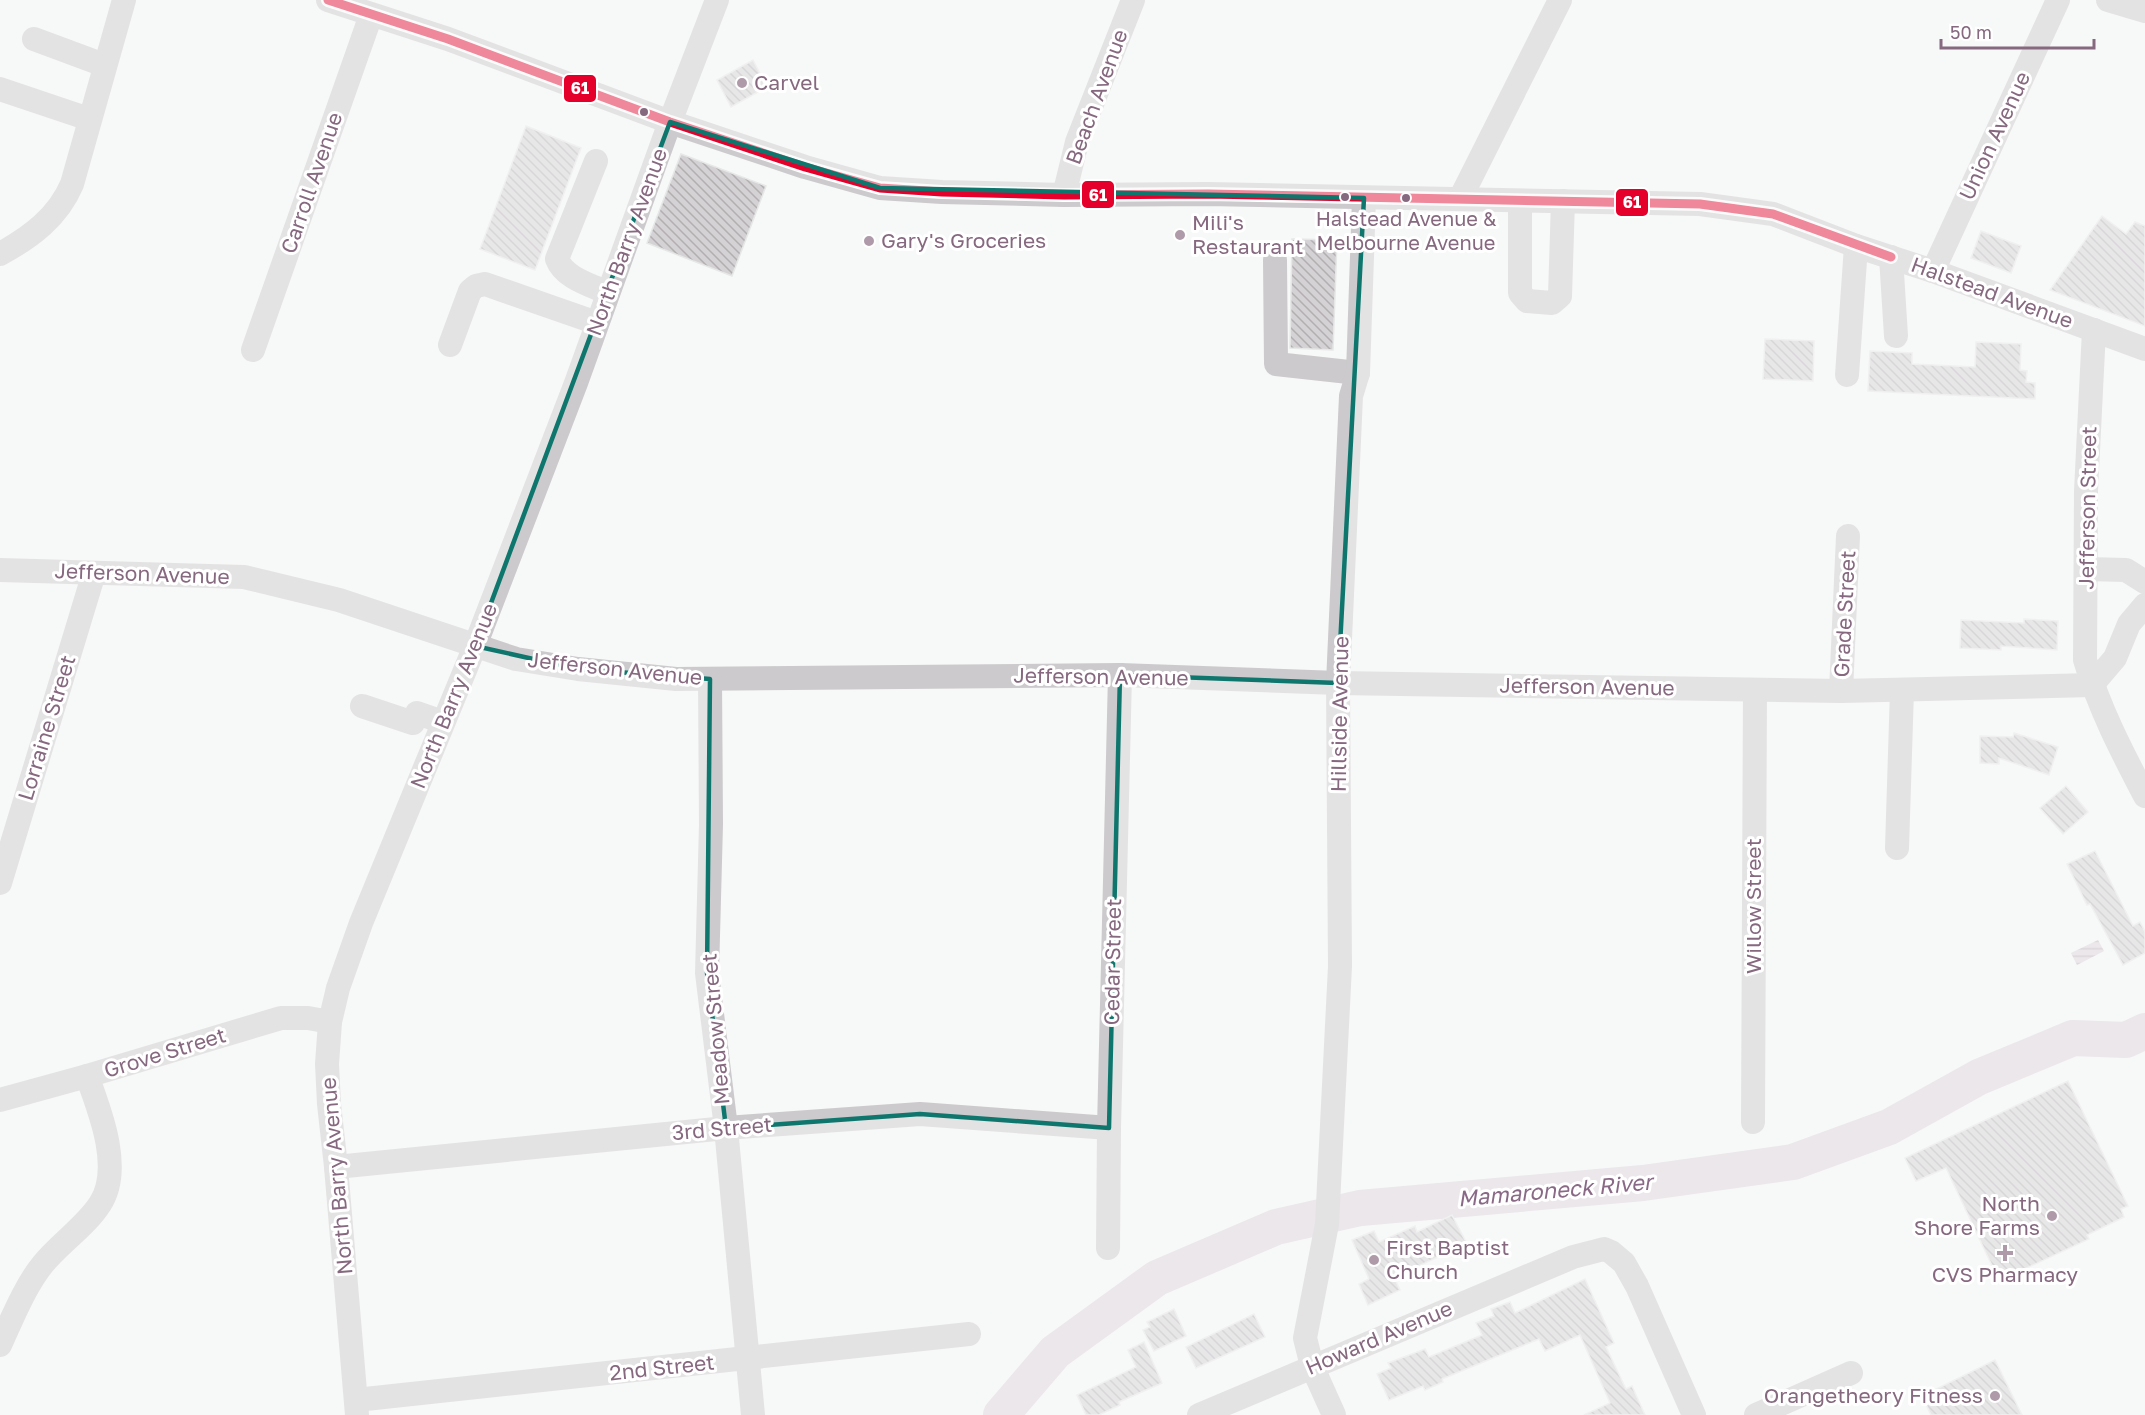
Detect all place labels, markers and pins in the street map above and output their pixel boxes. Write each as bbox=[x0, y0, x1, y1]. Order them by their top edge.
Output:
place label: Carvel bbox=[754, 69, 819, 95]
marker: Carvel bbox=[735, 76, 749, 90]
unlabelled marker bbox=[638, 106, 650, 118]
unlabelled marker bbox=[1339, 191, 1351, 203]
marker: Halstead Avenue & Melbourne Avenue bbox=[1400, 192, 1412, 204]
place label: Halstead Avenue & Melbourne Avenue bbox=[1316, 206, 1497, 254]
place label: Mili's Restaurant bbox=[1192, 209, 1303, 259]
place label: Gary's Groceries bbox=[881, 227, 1046, 253]
marker: Mili's Restaurant bbox=[1173, 228, 1187, 242]
marker: Gary's Groceries bbox=[862, 234, 876, 248]
place label: North Shore Farms bbox=[1914, 1190, 2040, 1240]
marker: North Shore Farms bbox=[2045, 1209, 2059, 1223]
place label: First Baptist Church bbox=[1386, 1234, 1510, 1284]
marker: CVS Pharmacy bbox=[1998, 1246, 2012, 1260]
marker: First Baptist Church bbox=[1367, 1253, 1381, 1267]
place label: CVS Pharmacy bbox=[1932, 1261, 2078, 1287]
place label: Orangetheory Fitness bbox=[1764, 1382, 1983, 1408]
marker: Orangetheory Fitness bbox=[1988, 1389, 2002, 1403]

